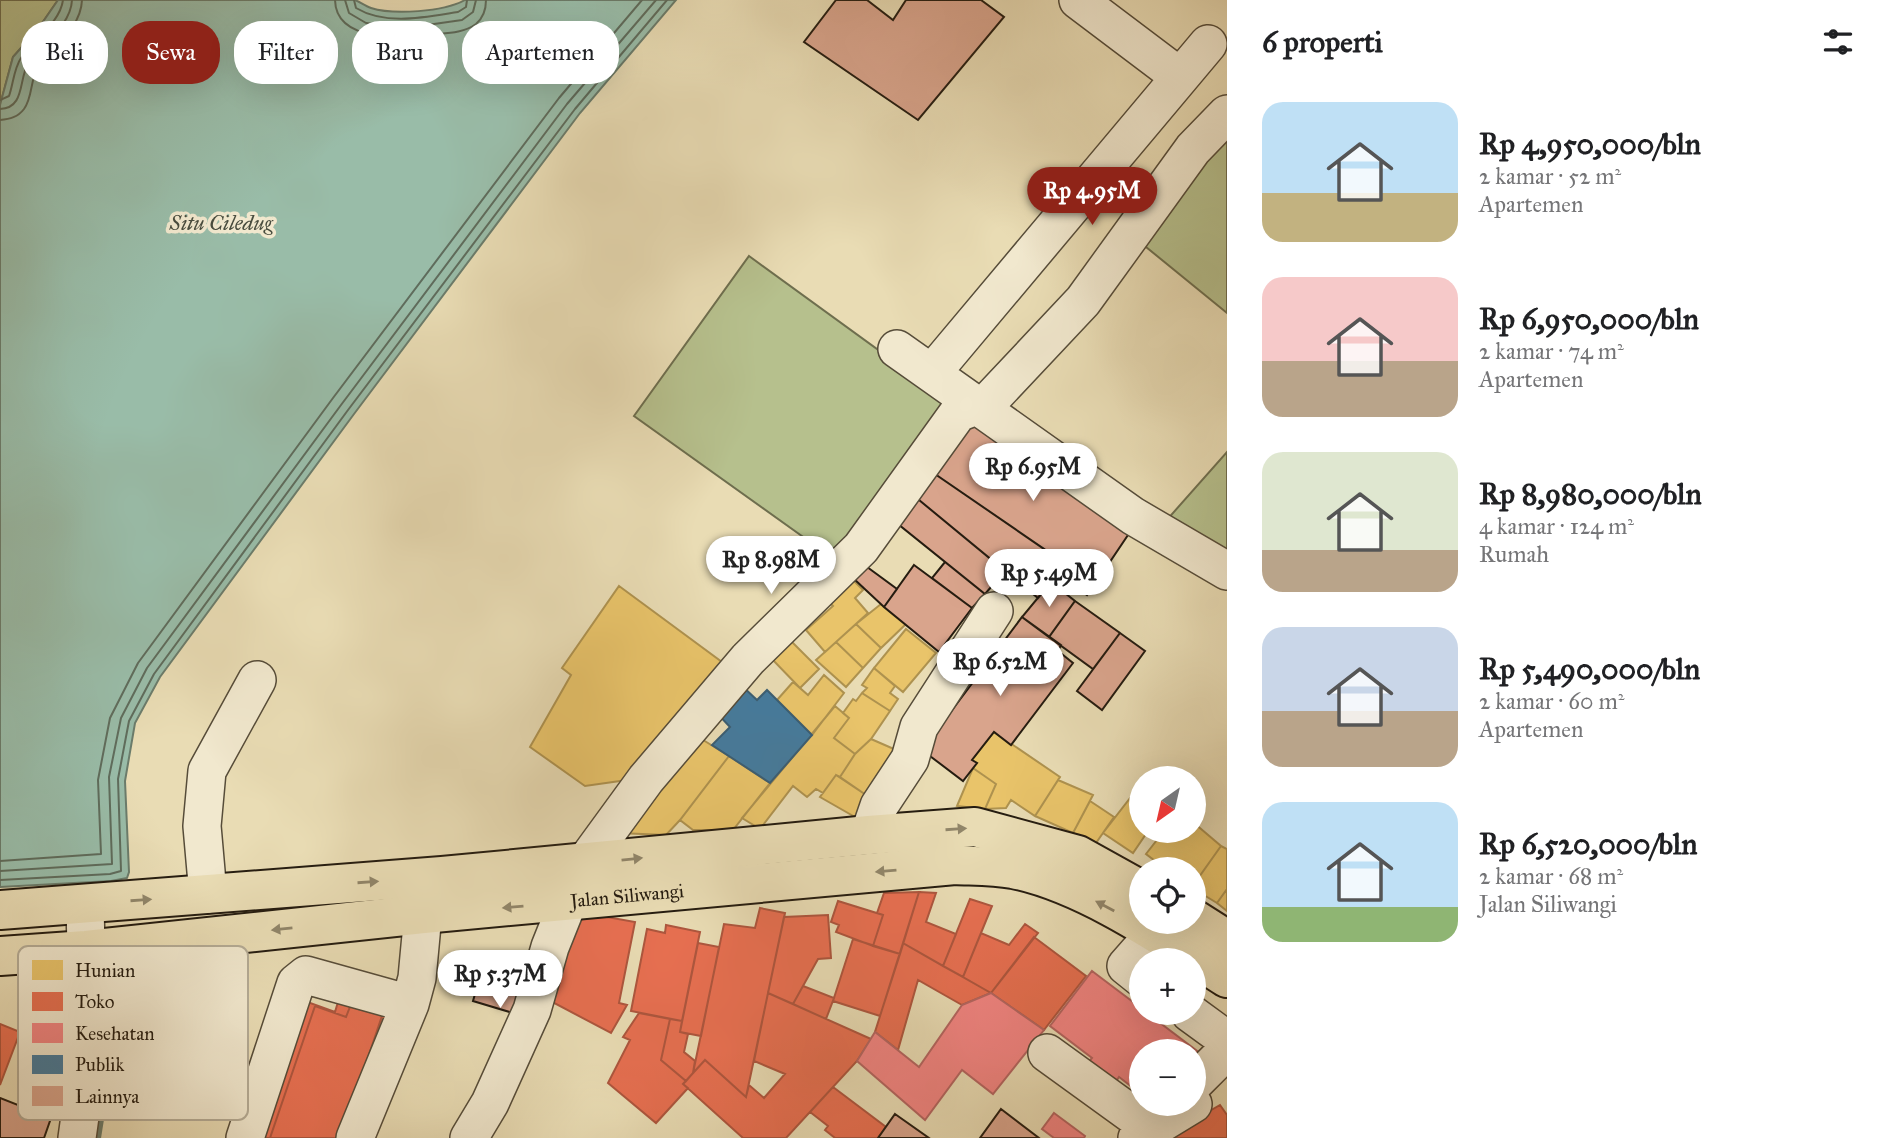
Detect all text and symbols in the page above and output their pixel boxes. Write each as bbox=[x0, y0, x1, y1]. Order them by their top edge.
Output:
chip: Beli bbox=[21, 21, 108, 84]
chip: Sewa bbox=[122, 21, 220, 84]
chip: Filter bbox=[234, 21, 338, 84]
chip: Baru bbox=[352, 21, 448, 84]
chip: Apartemen bbox=[462, 21, 619, 84]
icon: filters bbox=[1819, 23, 1857, 61]
text: 6 properti bbox=[1262, 24, 1383, 60]
text: Rp 4,950,000/bln bbox=[1479, 126, 1701, 162]
icon: home bbox=[1318, 130, 1402, 214]
text: 2 kamar · 52 m² bbox=[1479, 162, 1621, 190]
pin: Rp 4.95M bbox=[1020, 168, 1164, 227]
text: Rp 4.95M bbox=[1043, 176, 1141, 204]
text: Apartemen bbox=[1479, 190, 1583, 218]
water label: Situ Ciledug bbox=[169, 210, 273, 236]
text: Rp 6,950,000/bln bbox=[1479, 301, 1699, 337]
icon: home bbox=[1318, 305, 1402, 389]
text: 2 kamar · 74 m² bbox=[1479, 337, 1624, 365]
text: Apartemen bbox=[1479, 365, 1583, 393]
pin: Rp 6.95M bbox=[961, 444, 1105, 503]
text: Rp 6.95M bbox=[985, 452, 1081, 480]
text: Rp 8,980,000/bln bbox=[1479, 476, 1702, 512]
icon: home bbox=[1318, 480, 1402, 564]
text: 4 kamar · 124 m² bbox=[1479, 512, 1634, 540]
pin: Rp 8.98M bbox=[699, 536, 843, 596]
text: Rumah bbox=[1479, 540, 1549, 568]
text: Rp 8.98M bbox=[722, 545, 820, 573]
pin: Rp 5.49M bbox=[977, 550, 1121, 609]
text: Rp 5.49M bbox=[1001, 558, 1097, 586]
pin: Rp 6.52M bbox=[928, 638, 1072, 698]
text: Rp 6.52M bbox=[953, 647, 1047, 675]
text: Rp 5,490,000/bln bbox=[1479, 651, 1700, 687]
icon: home bbox=[1318, 655, 1402, 739]
text: 2 kamar · 60 m² bbox=[1479, 687, 1624, 715]
text: Apartemen bbox=[1479, 715, 1583, 743]
north arrow bbox=[1129, 766, 1206, 844]
map controls bbox=[1129, 766, 1206, 1116]
one-way arrow bbox=[945, 823, 967, 834]
text: Rp 6,520,000/bln bbox=[1479, 826, 1697, 862]
icon: home bbox=[1318, 830, 1402, 914]
one-way arrow bbox=[621, 853, 643, 864]
button: locate bbox=[1129, 857, 1206, 934]
text: 2 kamar · 68 m² bbox=[1479, 862, 1623, 890]
one-way arrow bbox=[874, 866, 896, 877]
one-way arrow bbox=[357, 876, 379, 887]
street label: Jalan Siliwangi bbox=[567, 879, 685, 914]
text: Jalan Siliwangi bbox=[1479, 890, 1617, 918]
one-way arrow bbox=[131, 894, 153, 905]
one-way arrow bbox=[1095, 900, 1115, 911]
one-way arrow bbox=[502, 901, 524, 912]
one-way arrow bbox=[271, 924, 293, 935]
legend bbox=[18, 946, 248, 1120]
button: + bbox=[1129, 948, 1206, 1025]
pin: Rp 5.37M bbox=[428, 950, 572, 1010]
text: Hunian bbox=[75, 959, 135, 982]
text: Rp 5.37M bbox=[454, 959, 546, 987]
text: Toko bbox=[75, 990, 115, 1013]
text: Kesehatan bbox=[75, 1022, 155, 1045]
button: − bbox=[1129, 1039, 1206, 1116]
text: Publik bbox=[75, 1053, 124, 1076]
text: Lainnya bbox=[75, 1085, 140, 1108]

